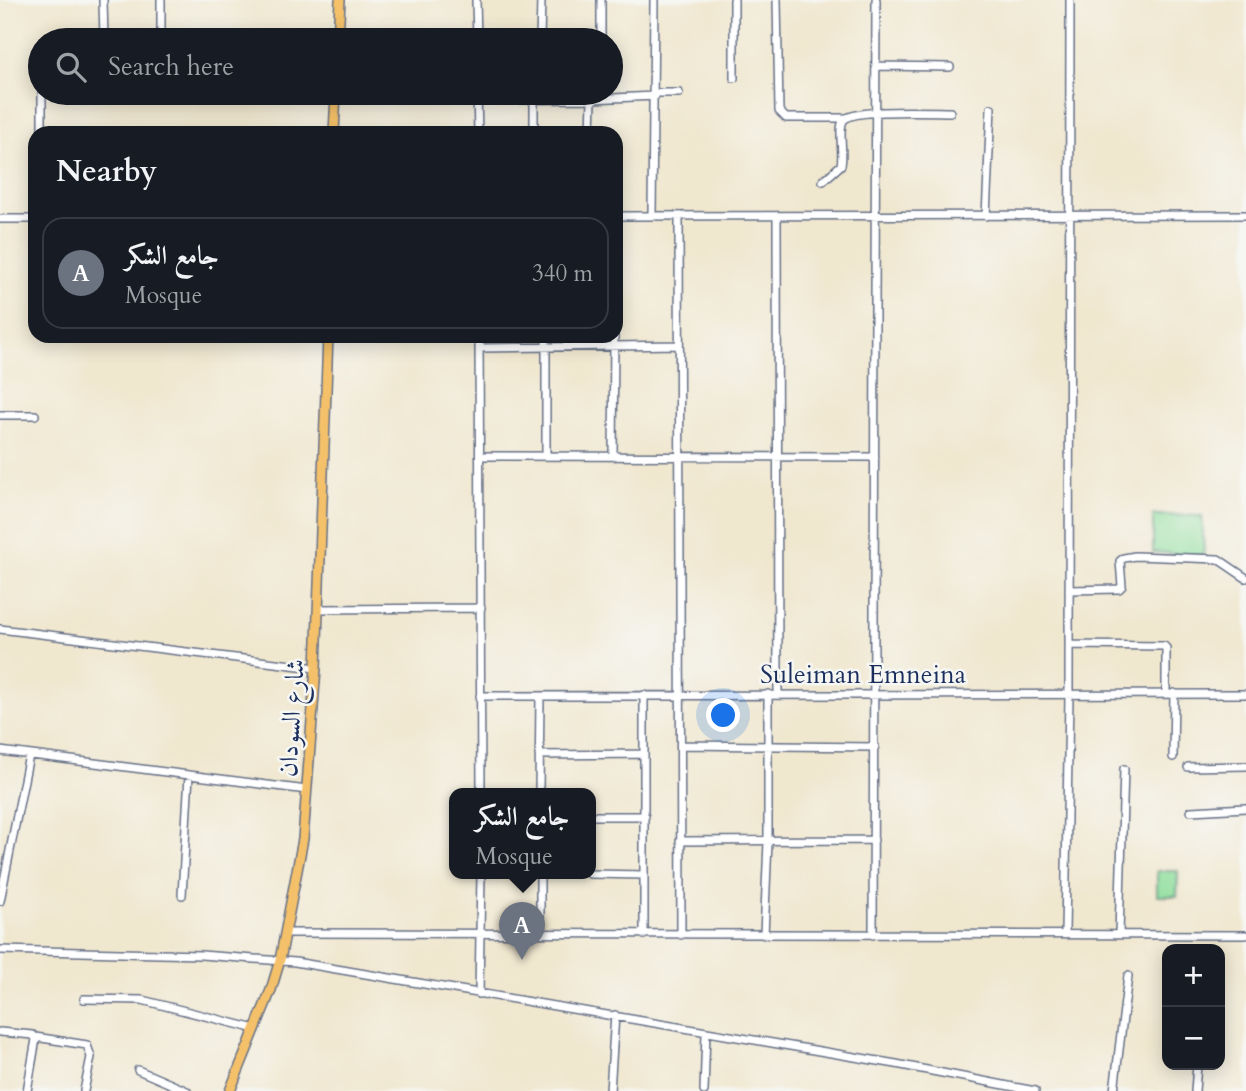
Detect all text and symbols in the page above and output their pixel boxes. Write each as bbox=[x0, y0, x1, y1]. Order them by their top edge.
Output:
search box bbox=[28, 28, 623, 105]
icon: search bbox=[52, 48, 90, 86]
text: Search here bbox=[108, 49, 234, 84]
text: Nearby bbox=[56, 151, 157, 192]
text: جامع الشكر bbox=[125, 238, 219, 273]
text: A bbox=[72, 258, 90, 289]
text: 340 m bbox=[532, 258, 593, 289]
text: Mosque bbox=[125, 280, 202, 311]
street label: Suleiman Emneina bbox=[760, 657, 966, 692]
street label: شارع السودان bbox=[270, 658, 317, 779]
your location bbox=[706, 698, 740, 732]
popup bbox=[449, 788, 596, 879]
text: جامع الشكر bbox=[476, 799, 569, 834]
text: Mosque bbox=[476, 841, 553, 872]
pin: A bbox=[499, 902, 545, 960]
map controls bbox=[1162, 944, 1225, 1070]
button: + bbox=[1162, 944, 1225, 1007]
button: − bbox=[1162, 1007, 1225, 1070]

